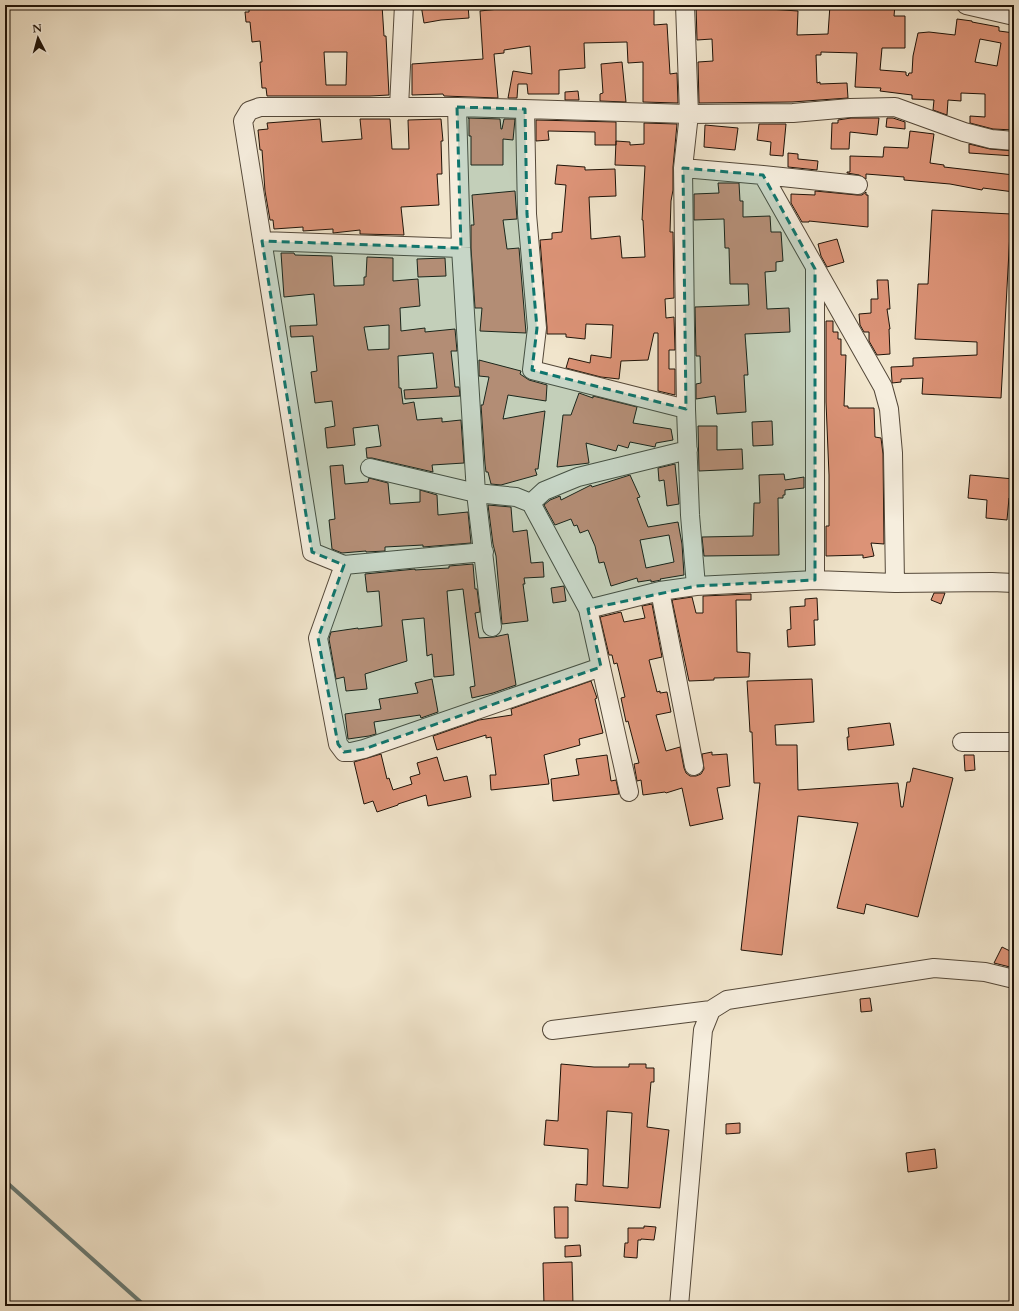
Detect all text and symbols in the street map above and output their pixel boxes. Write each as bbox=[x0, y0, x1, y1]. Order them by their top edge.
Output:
north arrow bbox=[18, 18, 58, 58]
text: N bbox=[31, 21, 43, 37]

